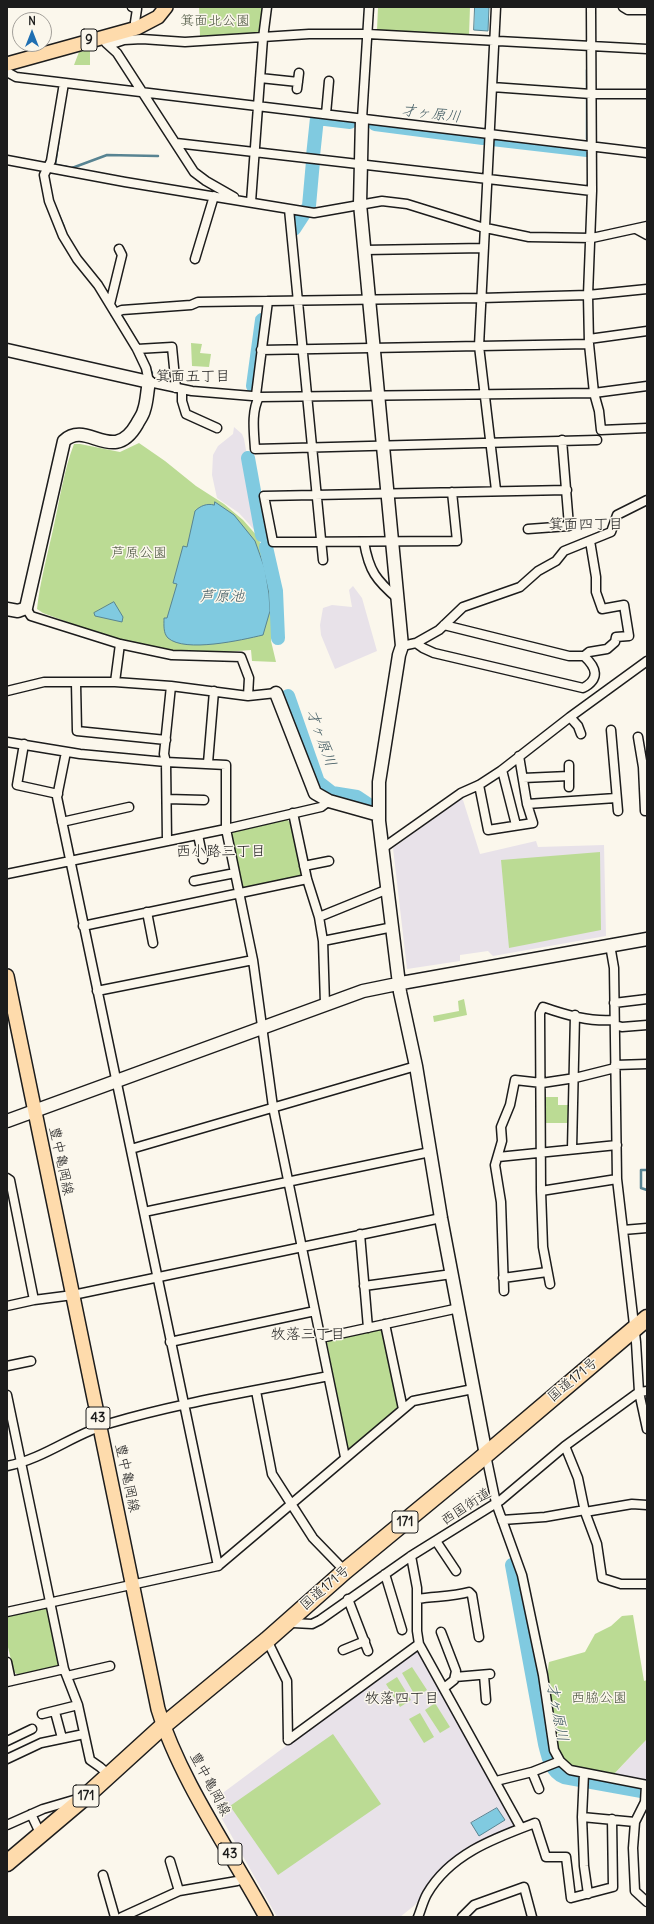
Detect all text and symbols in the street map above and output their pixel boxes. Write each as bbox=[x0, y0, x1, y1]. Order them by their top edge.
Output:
north arrow bbox=[12, 12, 52, 52]
park label: 箕面北公園 bbox=[180, 13, 250, 29]
text: N bbox=[28, 14, 36, 28]
road number: 9 bbox=[81, 29, 97, 51]
water label: 才ヶ原川 bbox=[400, 101, 462, 127]
district label: 箕面五丁目 bbox=[156, 368, 230, 386]
district label: 箕面四丁目 bbox=[549, 516, 623, 534]
park label: 芦原公園 bbox=[111, 545, 167, 561]
water label: 芦原池 bbox=[200, 588, 244, 606]
water label: 才ヶ原川 bbox=[302, 707, 340, 769]
district label: 西小路三丁目 bbox=[176, 843, 266, 861]
street label: 豊中亀岡線 bbox=[46, 1125, 76, 1197]
district label: 牧落三丁目 bbox=[271, 1326, 345, 1344]
street label: 国道171号 bbox=[545, 1354, 601, 1406]
road number: 43 bbox=[86, 1407, 110, 1429]
street label: 豊中亀岡線 bbox=[112, 1442, 142, 1514]
street label: 西国街道 bbox=[438, 1485, 494, 1529]
road number: 171 bbox=[392, 1511, 418, 1533]
street label: 国道171号 bbox=[297, 1562, 353, 1614]
water label: 才ヶ原川 bbox=[542, 1681, 572, 1743]
district label: 牧落四丁目 bbox=[365, 1690, 439, 1708]
park label: 西脇公園 bbox=[571, 1690, 627, 1706]
street label: 豊中亀岡線 bbox=[186, 1749, 234, 1819]
road number: 171 bbox=[73, 1785, 99, 1807]
road number: 43 bbox=[218, 1843, 242, 1865]

